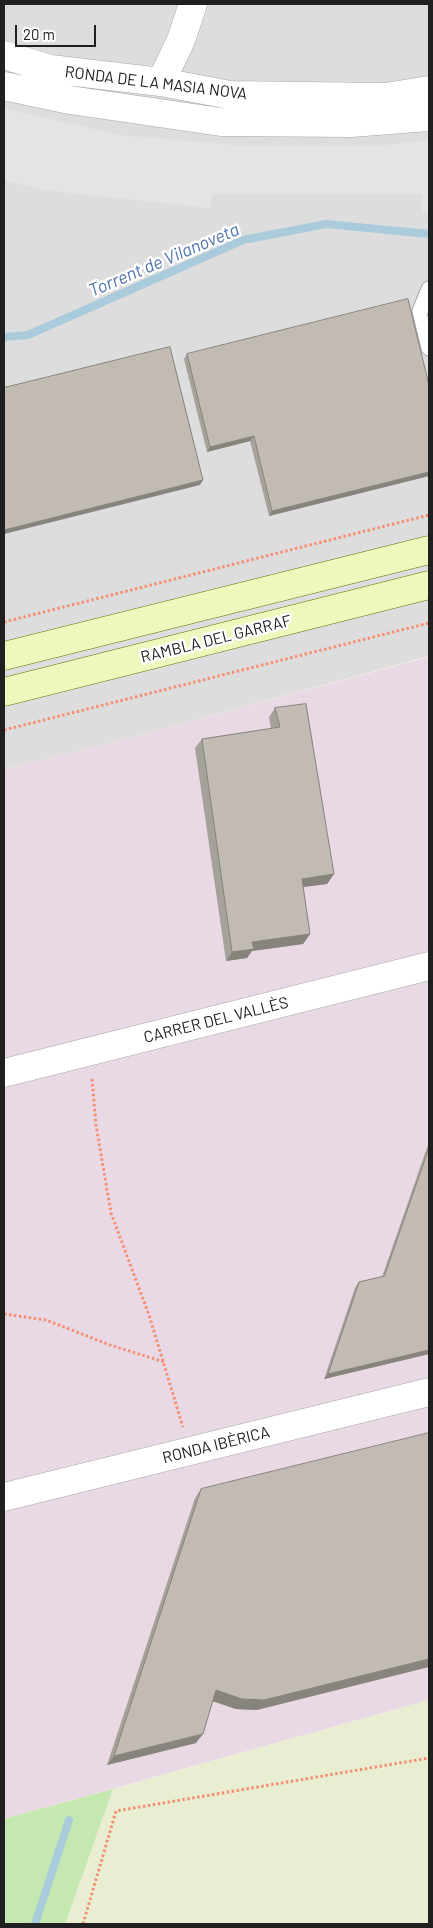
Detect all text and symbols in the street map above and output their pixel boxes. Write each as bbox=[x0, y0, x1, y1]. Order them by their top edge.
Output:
scale bar bbox=[18, 15, 99, 47]
text: 20 m bbox=[23, 25, 55, 43]
street label: RONDA DE LA MASIA NOVA bbox=[64, 62, 248, 104]
water label: Torrent de Vilanoveta bbox=[86, 219, 242, 301]
street label: RAMBLA DEL GARRAF bbox=[139, 611, 293, 667]
street label: CARRER DEL VALLÈS bbox=[142, 993, 290, 1047]
street label: RONDA IBÈRICA bbox=[160, 1422, 272, 1468]

